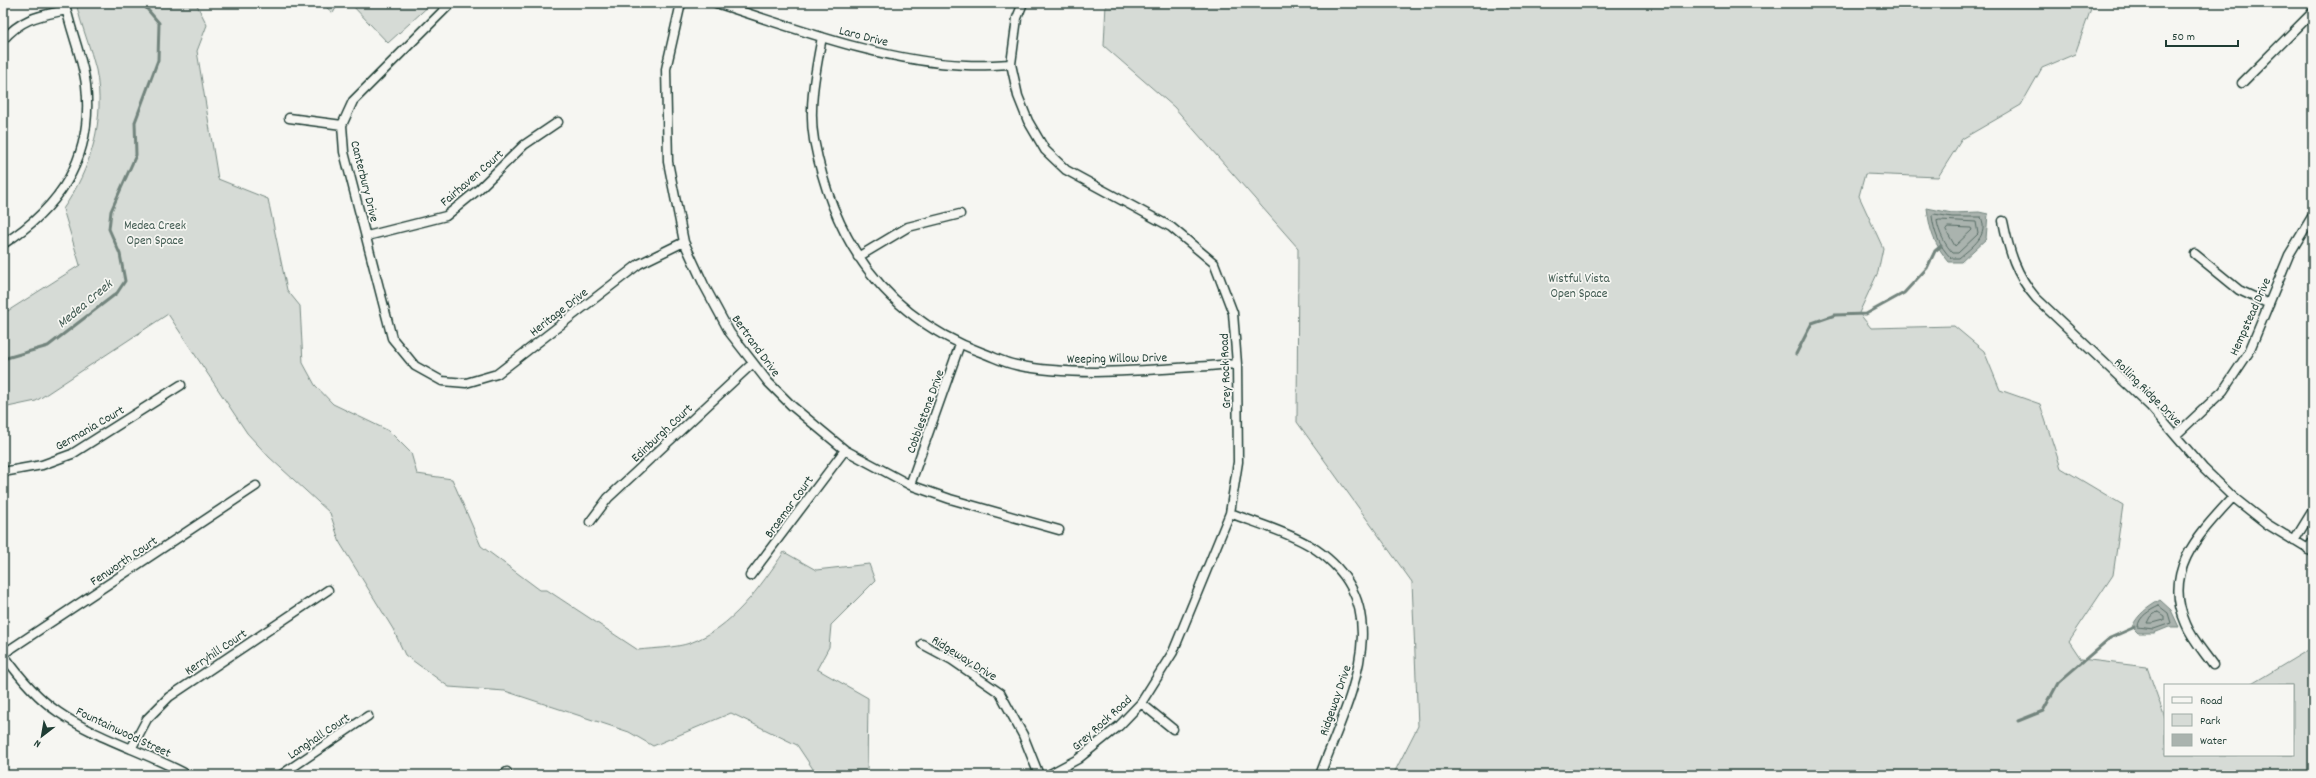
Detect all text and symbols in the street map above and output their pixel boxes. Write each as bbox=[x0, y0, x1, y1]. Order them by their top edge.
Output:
street label: Laro Drive bbox=[837, 22, 890, 53]
scale bar bbox=[2166, 22, 2238, 48]
text: 50 m bbox=[2172, 29, 2195, 46]
street label: Canterbury Drive bbox=[344, 139, 383, 225]
street label: Fairhaven Court bbox=[437, 146, 509, 212]
park label: Medea Creek Open Space bbox=[124, 217, 186, 251]
park label: Wistful Vista Open Space bbox=[1548, 270, 1611, 304]
water label: Medea Creek bbox=[53, 275, 118, 334]
street label: Hempstead Drive bbox=[2226, 275, 2277, 359]
street label: Heritage Drive bbox=[526, 284, 593, 342]
street label: Bertrand Drive bbox=[726, 312, 784, 382]
street label: Grey Rock Road bbox=[1216, 333, 1237, 409]
street label: Weeping Willow Drive bbox=[1067, 349, 1168, 370]
street label: Rolling Ridge Drive bbox=[2109, 354, 2186, 431]
street label: Cobblestone Drive bbox=[902, 367, 950, 456]
street label: Edinburgh Court bbox=[628, 400, 698, 468]
street label: Germania Court bbox=[52, 402, 129, 457]
street label: Braemar Court bbox=[761, 472, 819, 543]
street label: Fenworth Court bbox=[87, 532, 162, 592]
street label: Kerryhill Court bbox=[181, 625, 252, 681]
street label: Ridgeway Drive bbox=[927, 631, 1000, 687]
street label: Ridgeway Drive bbox=[1315, 662, 1357, 739]
legend bbox=[2164, 684, 2294, 756]
street label: Grey Rock Road bbox=[1068, 692, 1137, 756]
text: Road bbox=[2200, 693, 2222, 710]
street label: Fountainwood Street bbox=[72, 703, 174, 764]
street label: Langhall Court bbox=[284, 709, 355, 765]
text: Park bbox=[2200, 713, 2221, 730]
north arrow bbox=[22, 716, 62, 756]
text: Water bbox=[2200, 733, 2227, 750]
text: N bbox=[31, 734, 44, 751]

